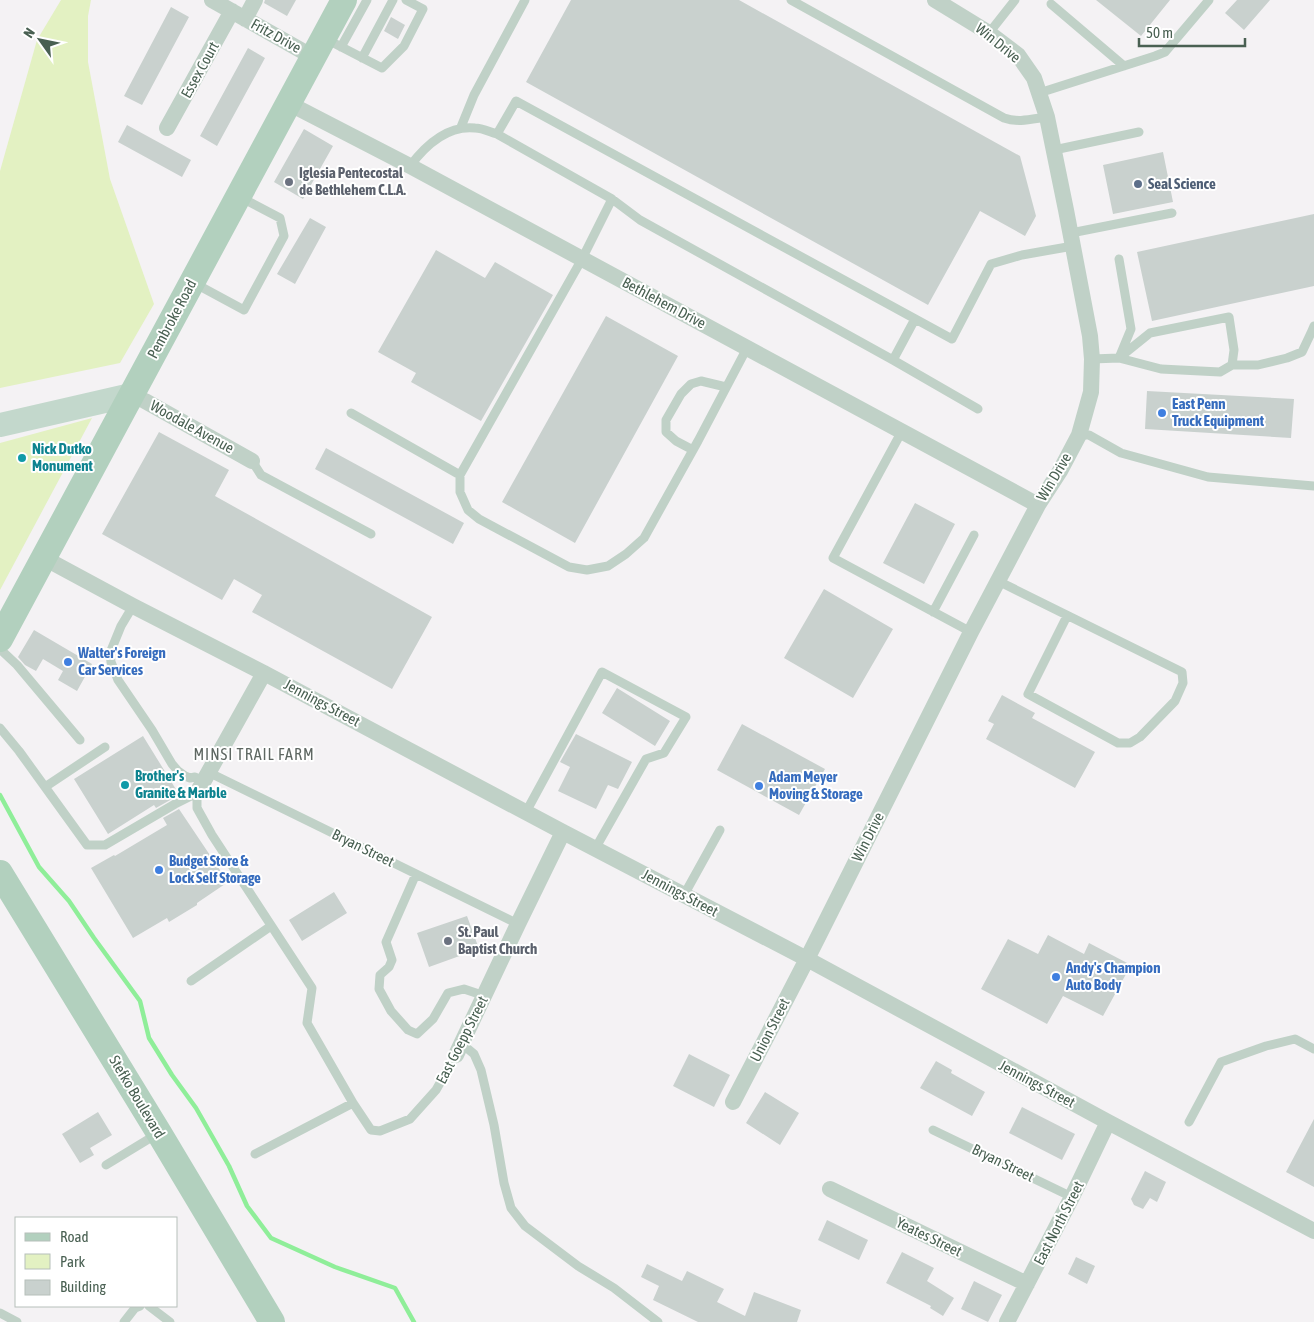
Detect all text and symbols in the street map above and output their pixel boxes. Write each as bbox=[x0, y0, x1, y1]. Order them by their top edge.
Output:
north arrow bbox=[15, 15, 65, 65]
street label: Fritz Drive bbox=[248, 15, 304, 56]
scale bar bbox=[1139, 15, 1245, 47]
street label: Win Drive bbox=[972, 19, 1024, 66]
text: 50 m bbox=[1146, 24, 1173, 41]
text: N bbox=[20, 25, 38, 41]
street label: Essex Court bbox=[177, 39, 222, 101]
place label: Iglesia Pentecostal de Bethlehem C.L.A. bbox=[299, 164, 406, 198]
place label: Seal Science bbox=[1148, 175, 1216, 192]
marker: Iglesia Pentecostal de Bethlehem C.L.A. bbox=[283, 176, 295, 188]
marker: Seal Science bbox=[1132, 178, 1144, 190]
street label: Bethlehem Drive bbox=[620, 273, 709, 332]
street label: Pembroke Road bbox=[144, 276, 200, 361]
place label: East Penn Truck Equipment bbox=[1172, 395, 1265, 429]
street label: Woodale Avenue bbox=[148, 397, 237, 457]
marker: East Penn Truck Equipment bbox=[1156, 407, 1168, 419]
place label: Nick Dutko Monument bbox=[32, 440, 94, 474]
street label: Win Drive bbox=[1033, 450, 1075, 504]
marker: Nick Dutko Monument bbox=[16, 452, 28, 464]
place label: Walter's Foreign Car Services bbox=[77, 644, 166, 678]
marker: Walter's Foreign Car Services bbox=[62, 656, 74, 668]
street label: Jennings Street bbox=[281, 675, 363, 730]
district label: MINSI TRAIL FARM bbox=[193, 745, 315, 763]
place label: Brother's Granite & Marble bbox=[135, 767, 227, 801]
place label: Adam Meyer Moving & Storage bbox=[768, 768, 863, 802]
marker: Brother's Granite & Marble bbox=[119, 779, 131, 791]
marker: Adam Meyer Moving & Storage bbox=[753, 780, 765, 792]
street label: Win Drive bbox=[848, 809, 887, 864]
street label: Bryan Street bbox=[329, 825, 397, 870]
place label: Budget Store & Lock Self Storage bbox=[169, 852, 261, 886]
marker: Budget Store & Lock Self Storage bbox=[153, 864, 165, 876]
street label: Jennings Street bbox=[639, 865, 721, 920]
place label: St. Paul Baptist Church bbox=[458, 923, 537, 957]
marker: St. Paul Baptist Church bbox=[442, 935, 454, 947]
place label: Andy's Champion Auto Body bbox=[1065, 959, 1160, 993]
marker: Andy's Champion Auto Body bbox=[1050, 971, 1062, 983]
street label: East Goepp Street bbox=[432, 993, 491, 1086]
street label: Union Street bbox=[746, 995, 793, 1064]
street label: Stefko Boulevard bbox=[106, 1052, 169, 1141]
street label: Jennings Street bbox=[996, 1056, 1078, 1111]
street label: Bryan Street bbox=[969, 1140, 1037, 1185]
street label: East North Street bbox=[1030, 1178, 1087, 1268]
street label: Yeates Street bbox=[894, 1213, 965, 1260]
legend bbox=[15, 1217, 178, 1307]
text: Road bbox=[60, 1228, 89, 1245]
text: Park bbox=[60, 1253, 85, 1270]
text: Building bbox=[60, 1278, 106, 1295]

